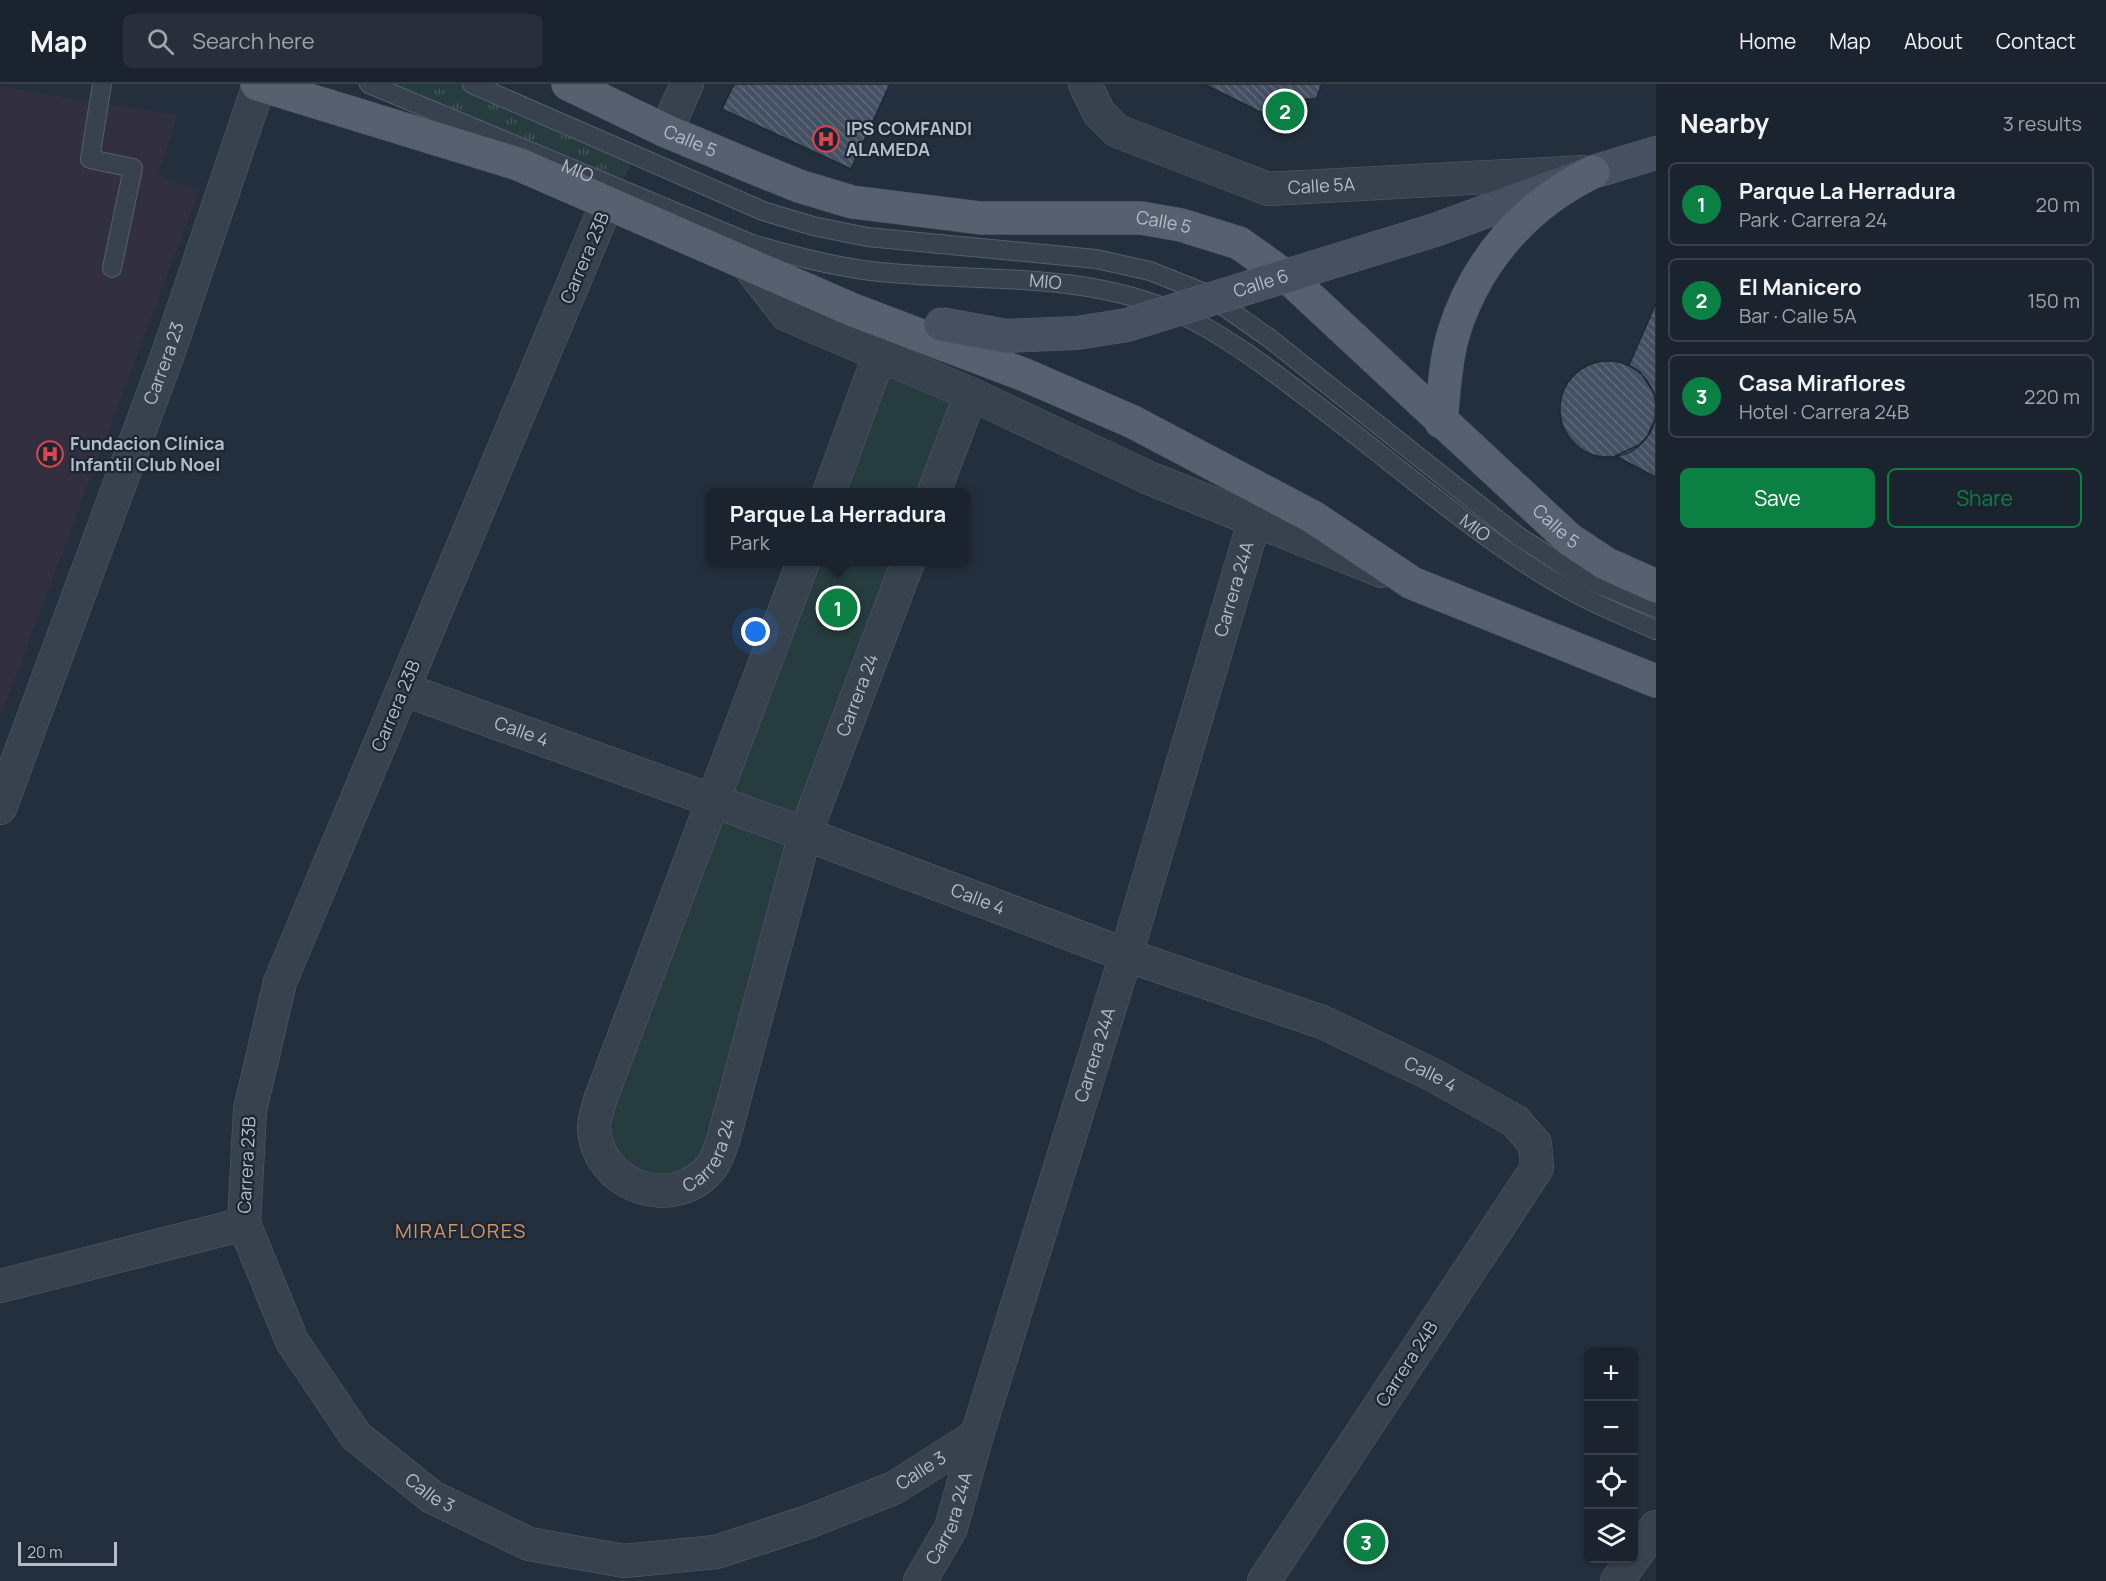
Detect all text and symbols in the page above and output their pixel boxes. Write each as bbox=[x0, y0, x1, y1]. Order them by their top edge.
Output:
search box bbox=[123, 14, 543, 68]
text: Map bbox=[30, 22, 87, 60]
icon: search bbox=[144, 25, 177, 58]
text: Search here bbox=[192, 26, 315, 56]
text: Home bbox=[1739, 27, 1796, 55]
text: Map bbox=[1829, 27, 1871, 55]
text: About bbox=[1904, 27, 1963, 55]
text: Contact bbox=[1996, 27, 2076, 55]
pin: 2 bbox=[1266, 88, 1304, 134]
text: Nearby bbox=[1680, 105, 1769, 141]
text: 3 results bbox=[2003, 110, 2082, 137]
place label: IPS COMFANDI ALAMEDA bbox=[846, 116, 972, 161]
street label: Calle 5 bbox=[660, 118, 721, 162]
hospital icon: IPS COMFANDI ALAMEDA bbox=[811, 124, 841, 154]
street label: MIO bbox=[558, 153, 597, 188]
street label: Calle 5A bbox=[1287, 171, 1356, 199]
text: Parque La Herradura bbox=[1739, 176, 1956, 206]
text: 1 bbox=[1697, 191, 1706, 218]
text: 20 m bbox=[2035, 191, 2080, 218]
street label: Calle 5 bbox=[1134, 204, 1195, 239]
text: Park · Carrera 24 bbox=[1739, 206, 1887, 233]
street label: Carrera 23B bbox=[554, 208, 614, 307]
street label: Calle 6 bbox=[1230, 263, 1291, 303]
street label: MIO bbox=[1028, 268, 1063, 294]
text: El Manicero bbox=[1739, 272, 1862, 302]
text: 2 bbox=[1696, 287, 1707, 314]
text: 150 m bbox=[2027, 287, 2080, 314]
text: Bar · Calle 5A bbox=[1739, 302, 1857, 329]
street label: Carrera 23 bbox=[137, 319, 189, 408]
text: Casa Miraflores bbox=[1739, 368, 1906, 398]
text: 3 bbox=[1696, 383, 1707, 410]
text: 220 m bbox=[2024, 383, 2080, 410]
text: Hotel · Carrera 24B bbox=[1739, 398, 1909, 425]
place label: Fundacion Clínica Infantil Club Noel bbox=[70, 431, 225, 476]
hospital icon: Fundacion Clínica Infantil Club Noel bbox=[35, 439, 65, 469]
button: Save bbox=[1680, 468, 1875, 528]
button: Share bbox=[1887, 468, 2082, 528]
popup bbox=[706, 488, 970, 566]
street label: Calle 5 bbox=[1528, 498, 1584, 554]
text: Parque La Herradura bbox=[730, 499, 946, 529]
street label: MIO bbox=[1455, 508, 1496, 547]
text: Park bbox=[730, 529, 770, 556]
street label: Carrera 24A bbox=[1208, 538, 1259, 639]
pin: 1 bbox=[818, 586, 858, 630]
your location bbox=[741, 617, 770, 646]
street label: Carrera 24 bbox=[830, 650, 883, 740]
street label: Carrera 23B bbox=[365, 656, 425, 755]
street label: Calle 4 bbox=[491, 710, 552, 752]
street label: Calle 4 bbox=[948, 877, 1009, 919]
street label: Carrera 24A bbox=[1068, 1004, 1120, 1105]
street label: Calle 4 bbox=[1401, 1050, 1462, 1097]
street label: Carrera 24 bbox=[678, 1115, 740, 1197]
street label: Carrera 23B bbox=[231, 1116, 261, 1214]
district label: MIRAFLORES bbox=[395, 1217, 527, 1244]
street label: Carrera 24B bbox=[1370, 1316, 1443, 1411]
map controls bbox=[1584, 1347, 1638, 1563]
button: + bbox=[1584, 1347, 1638, 1401]
button: − bbox=[1584, 1401, 1638, 1455]
street label: Calle 3 bbox=[891, 1445, 950, 1495]
button: locate bbox=[1584, 1455, 1638, 1509]
street label: Calle 3 bbox=[400, 1467, 459, 1517]
street label: Carrera 24A bbox=[919, 1468, 977, 1568]
button: layers bbox=[1584, 1509, 1638, 1563]
pin: 3 bbox=[1346, 1520, 1386, 1564]
scale bar bbox=[18, 1539, 117, 1566]
text: 20 m bbox=[27, 1541, 63, 1563]

